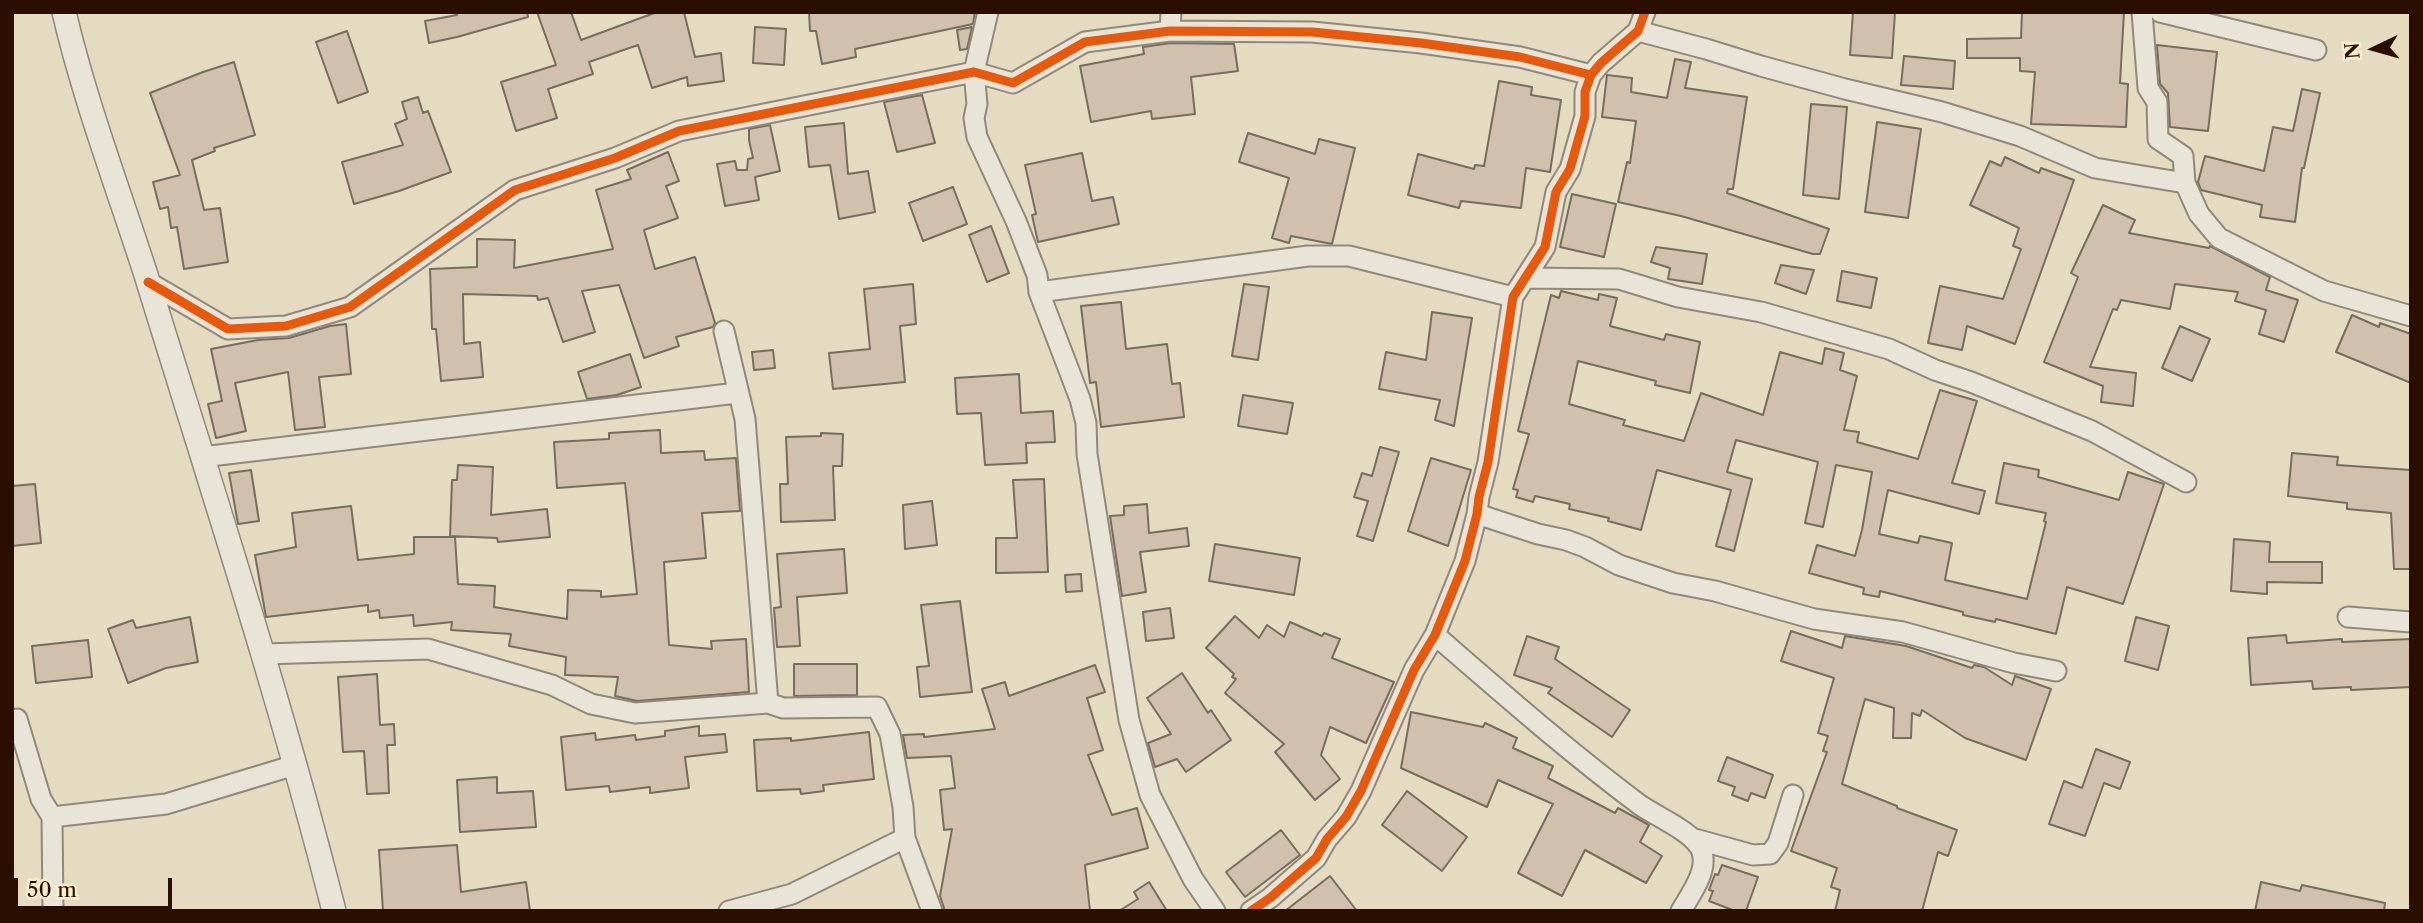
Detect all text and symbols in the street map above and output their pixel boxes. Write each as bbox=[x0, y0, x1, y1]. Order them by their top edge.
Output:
north arrow bbox=[2339, 14, 2409, 84]
text: N bbox=[2340, 42, 2365, 60]
scale bar bbox=[18, 864, 175, 908]
text: 50 m bbox=[27, 877, 77, 902]

